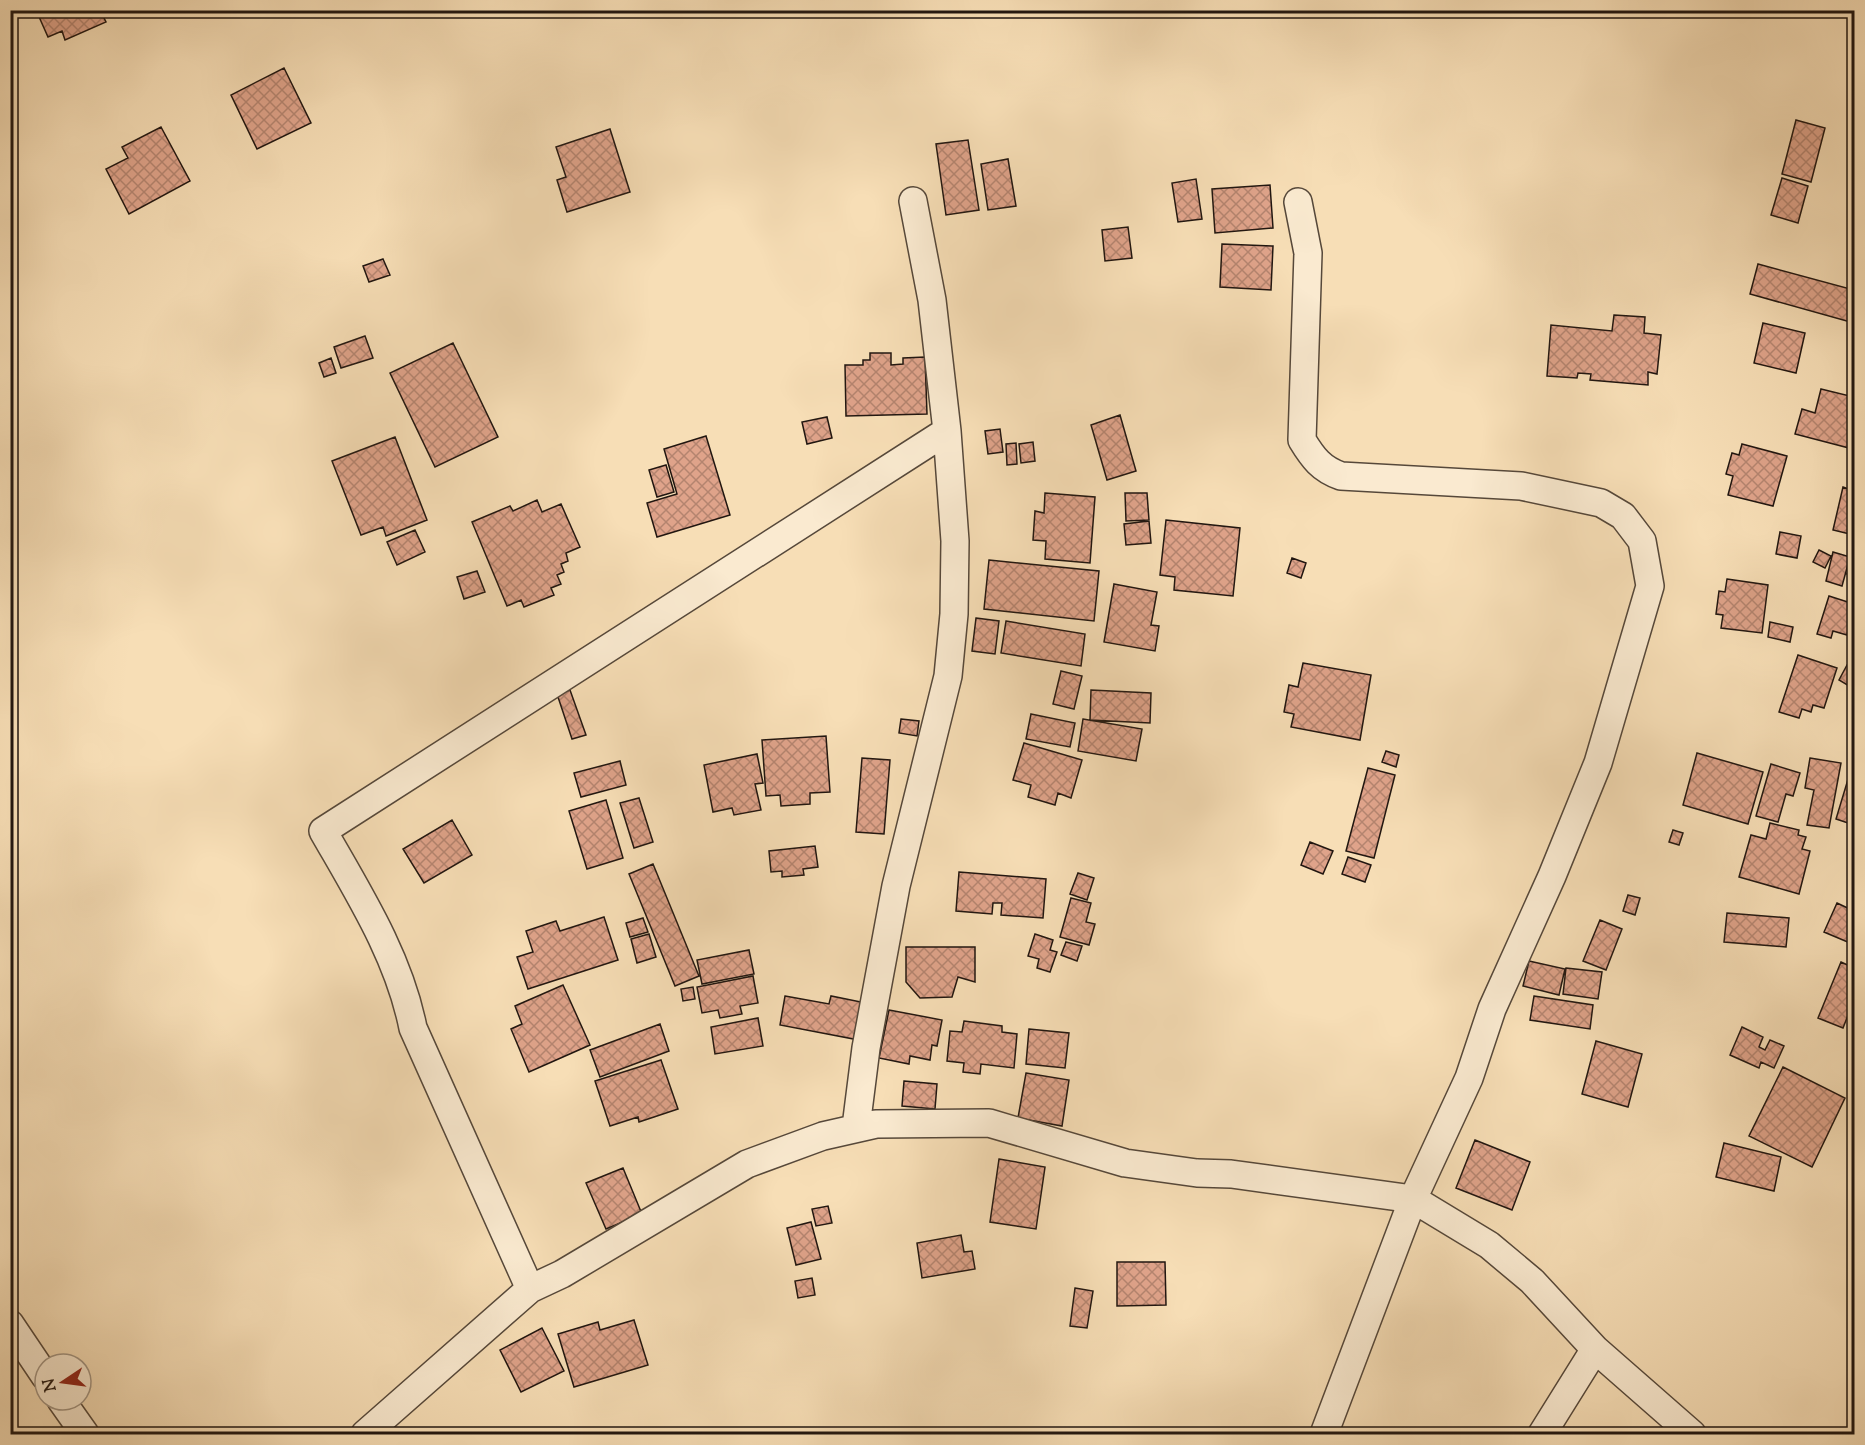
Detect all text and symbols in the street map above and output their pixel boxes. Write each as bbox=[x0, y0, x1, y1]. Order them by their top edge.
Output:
north arrow bbox=[33, 1352, 93, 1412]
text: N bbox=[38, 1376, 63, 1394]

